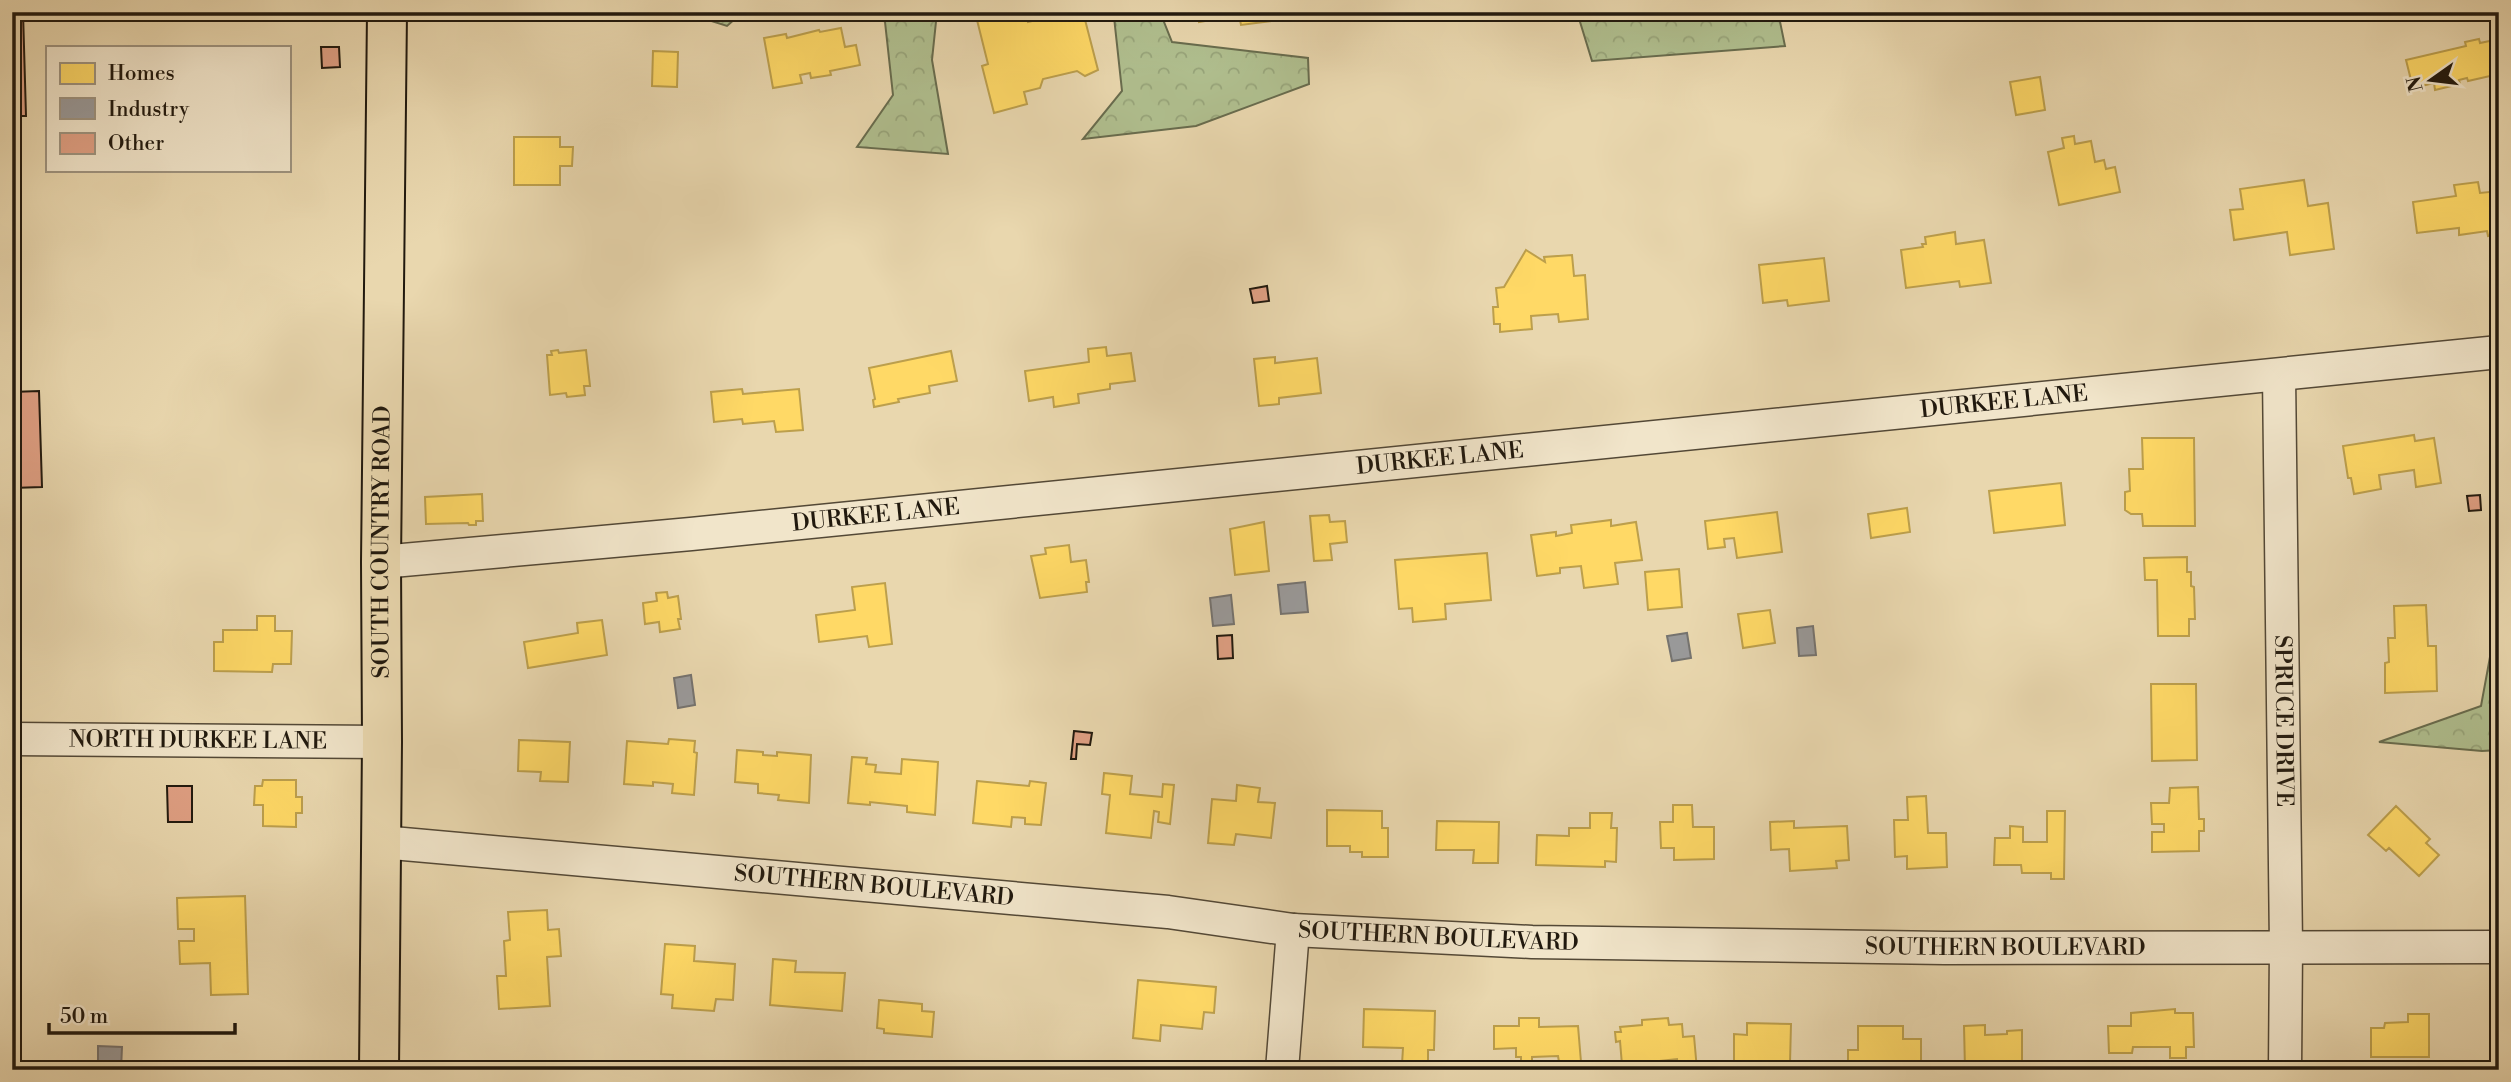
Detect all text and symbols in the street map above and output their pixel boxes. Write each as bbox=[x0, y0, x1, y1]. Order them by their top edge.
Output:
legend bbox=[46, 46, 290, 172]
north arrow bbox=[2396, 46, 2466, 116]
text: Homes bbox=[108, 61, 175, 87]
text: N bbox=[2402, 74, 2429, 94]
text: Industry bbox=[108, 97, 190, 123]
text: Other bbox=[108, 131, 164, 157]
street label: DURKEE LANE bbox=[1919, 379, 2089, 424]
street label: SOUTH COUNTRY ROAD bbox=[367, 405, 397, 679]
street label: DURKEE LANE bbox=[1355, 436, 1525, 481]
street label: DURKEE LANE bbox=[791, 493, 961, 538]
street label: SPRUCE DRIVE bbox=[2268, 635, 2298, 807]
street label: NORTH DURKEE LANE bbox=[69, 725, 327, 756]
street label: SOUTHERN BOULEVARD bbox=[733, 859, 1015, 912]
street label: SOUTHERN BOULEVARD bbox=[1297, 916, 1579, 957]
street label: SOUTHERN BOULEVARD bbox=[1865, 933, 2146, 962]
scale bar bbox=[49, 991, 234, 1035]
text: 50 m bbox=[60, 1004, 108, 1030]

